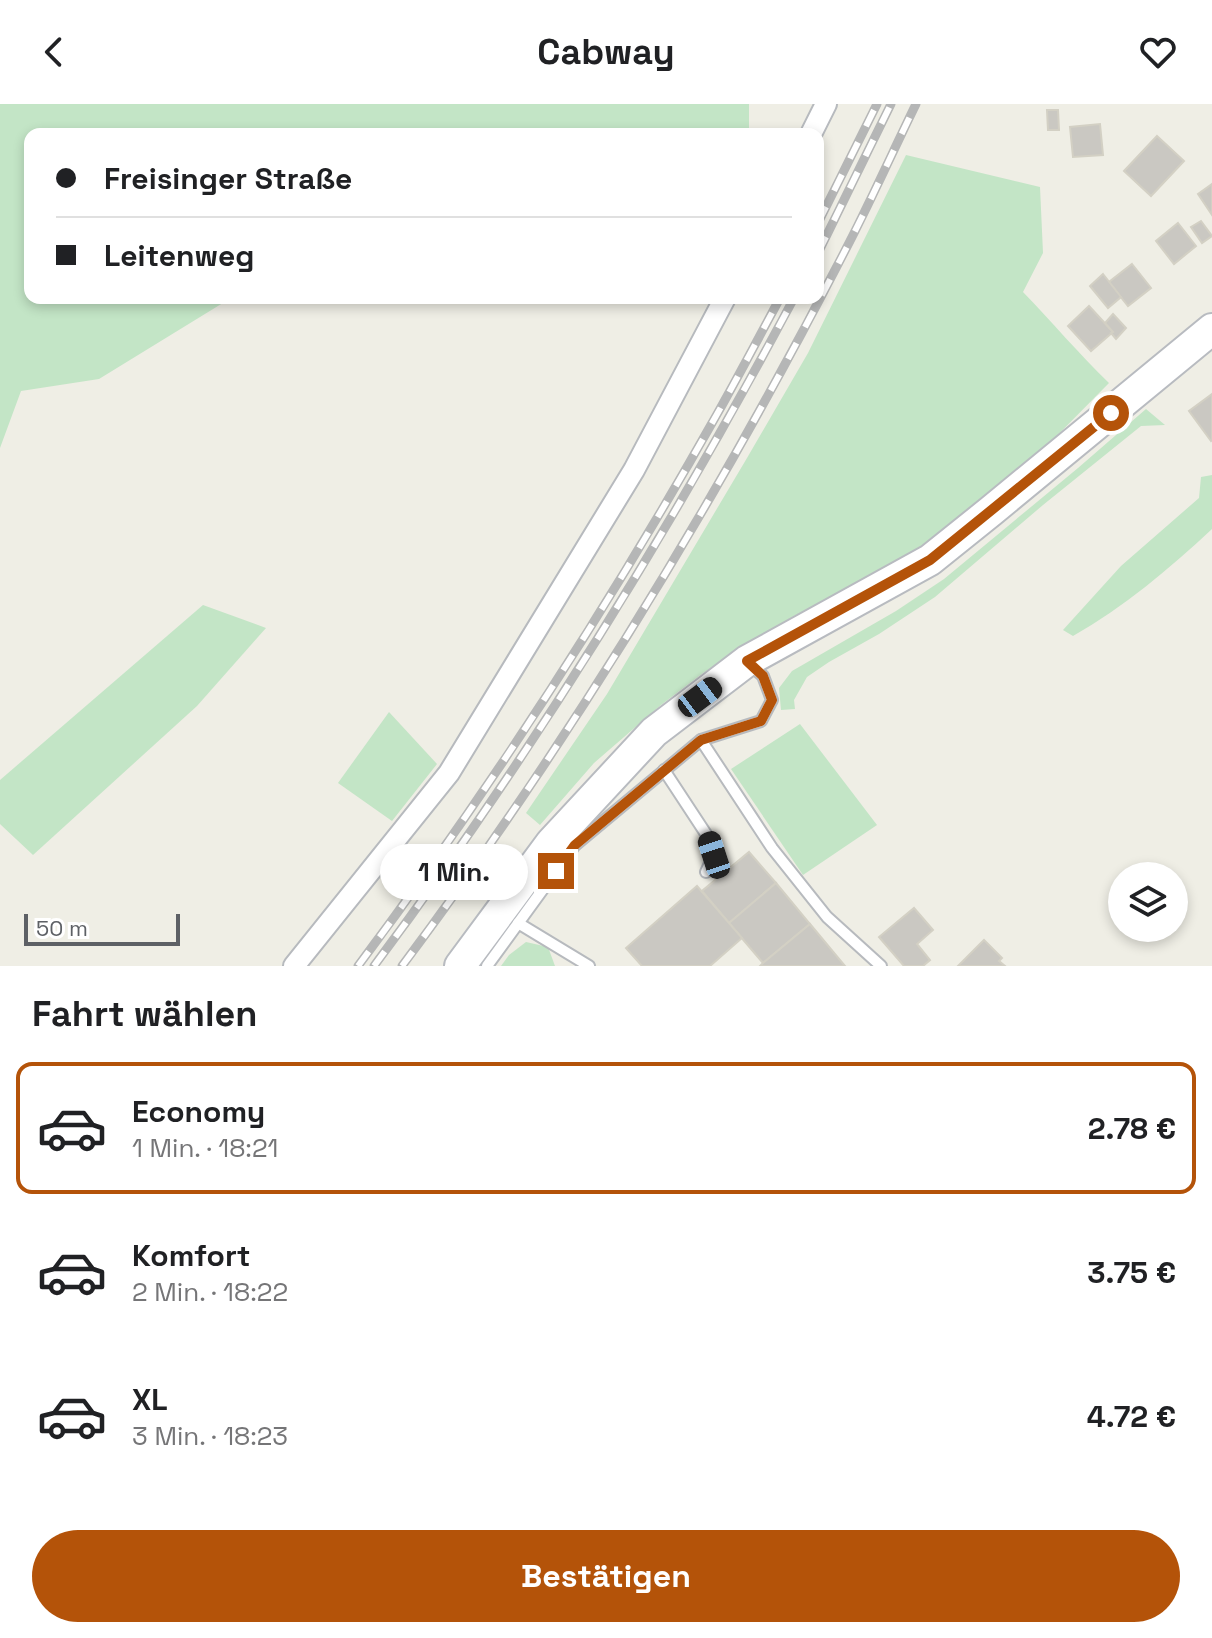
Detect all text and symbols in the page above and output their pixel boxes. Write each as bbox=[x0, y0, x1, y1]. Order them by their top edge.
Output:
text: Cabway bbox=[537, 29, 675, 75]
icon: back bbox=[32, 30, 76, 74]
icon: heart bbox=[1136, 30, 1180, 74]
text: Freisinger Straße bbox=[104, 159, 352, 198]
text: Leitenweg bbox=[104, 236, 254, 275]
route start bbox=[1093, 395, 1129, 431]
car bbox=[674, 673, 726, 721]
car bbox=[695, 828, 733, 882]
callout: 1 Min. bbox=[380, 843, 528, 899]
route end bbox=[538, 853, 574, 889]
text: 1 Min. bbox=[418, 855, 490, 889]
map controls bbox=[1108, 862, 1188, 942]
button: layers bbox=[1108, 862, 1188, 942]
scale bar bbox=[24, 910, 180, 946]
text: 50 m bbox=[36, 914, 88, 942]
text: Fahrt wählen bbox=[32, 991, 257, 1037]
icon: car bbox=[36, 1092, 108, 1164]
text: Economy bbox=[132, 1092, 265, 1131]
text: 2.78 € bbox=[1088, 1109, 1176, 1148]
text: 1 Min. · 18:21 bbox=[132, 1131, 279, 1165]
icon: car bbox=[36, 1236, 108, 1308]
text: Komfort bbox=[132, 1236, 250, 1275]
text: 3.75 € bbox=[1087, 1253, 1176, 1292]
text: 2 Min. · 18:22 bbox=[132, 1275, 288, 1309]
icon: car bbox=[36, 1380, 108, 1452]
text: XL bbox=[132, 1380, 168, 1419]
text: 4.72 € bbox=[1087, 1397, 1176, 1436]
text: 3 Min. · 18:23 bbox=[132, 1419, 288, 1453]
button: Bestätigen bbox=[32, 1530, 1180, 1622]

